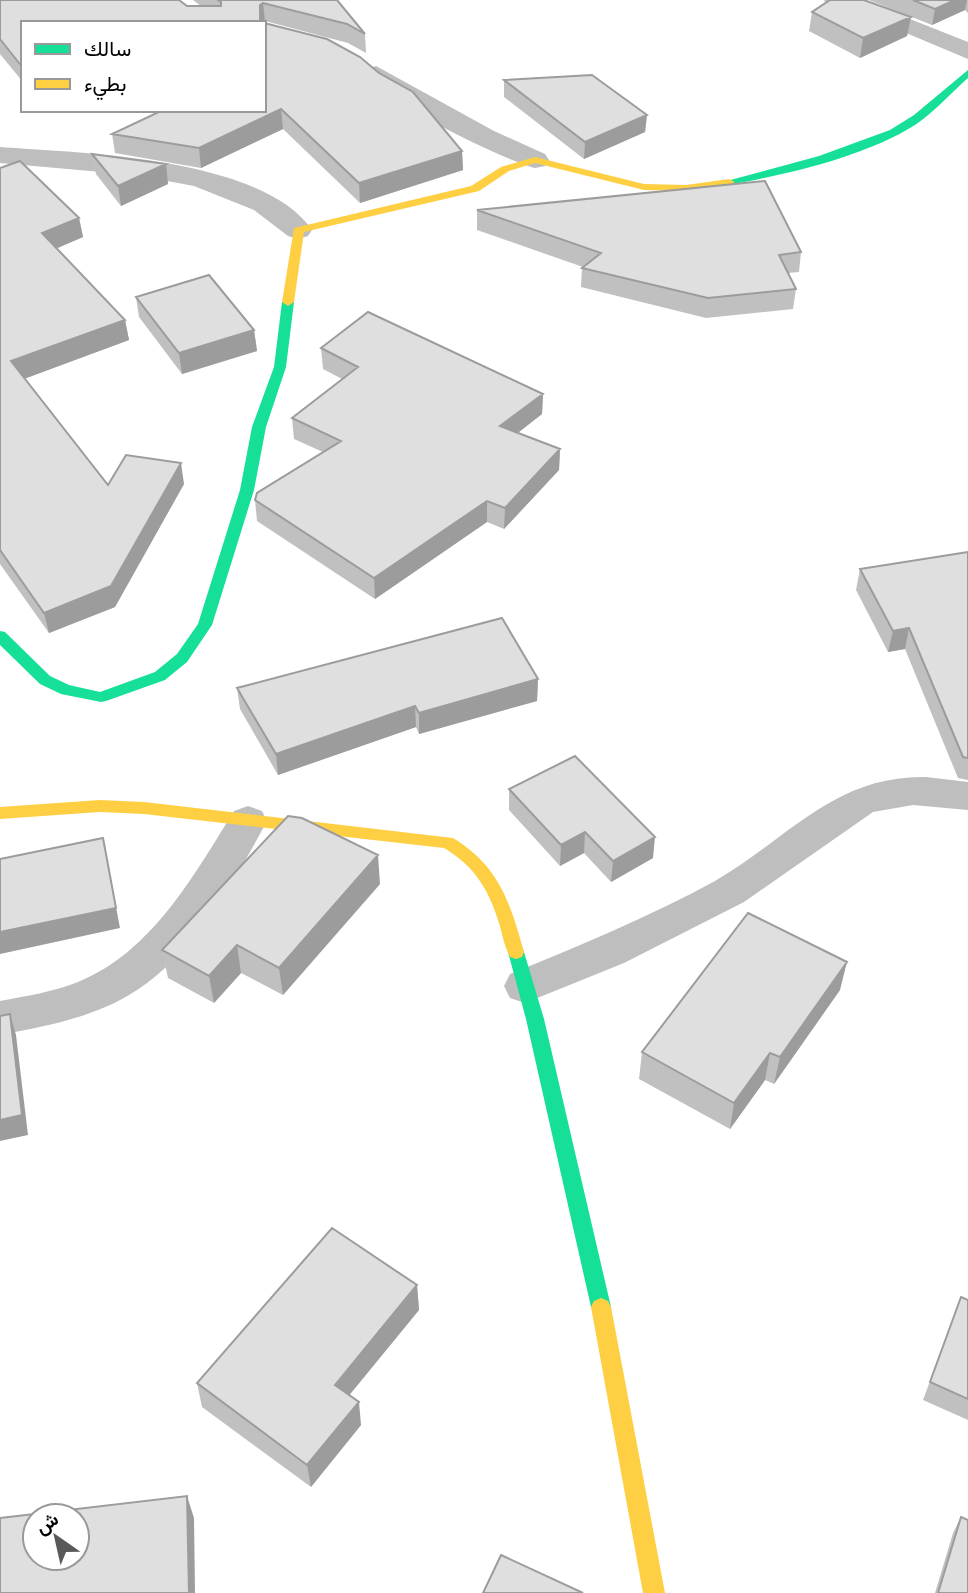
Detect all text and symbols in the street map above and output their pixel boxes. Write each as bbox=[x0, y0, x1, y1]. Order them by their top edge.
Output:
legend bbox=[21, 21, 266, 112]
text: سالك bbox=[84, 36, 131, 61]
text: بطيء bbox=[84, 71, 127, 101]
north arrow bbox=[21, 1502, 91, 1572]
text: ش bbox=[31, 1507, 63, 1539]

